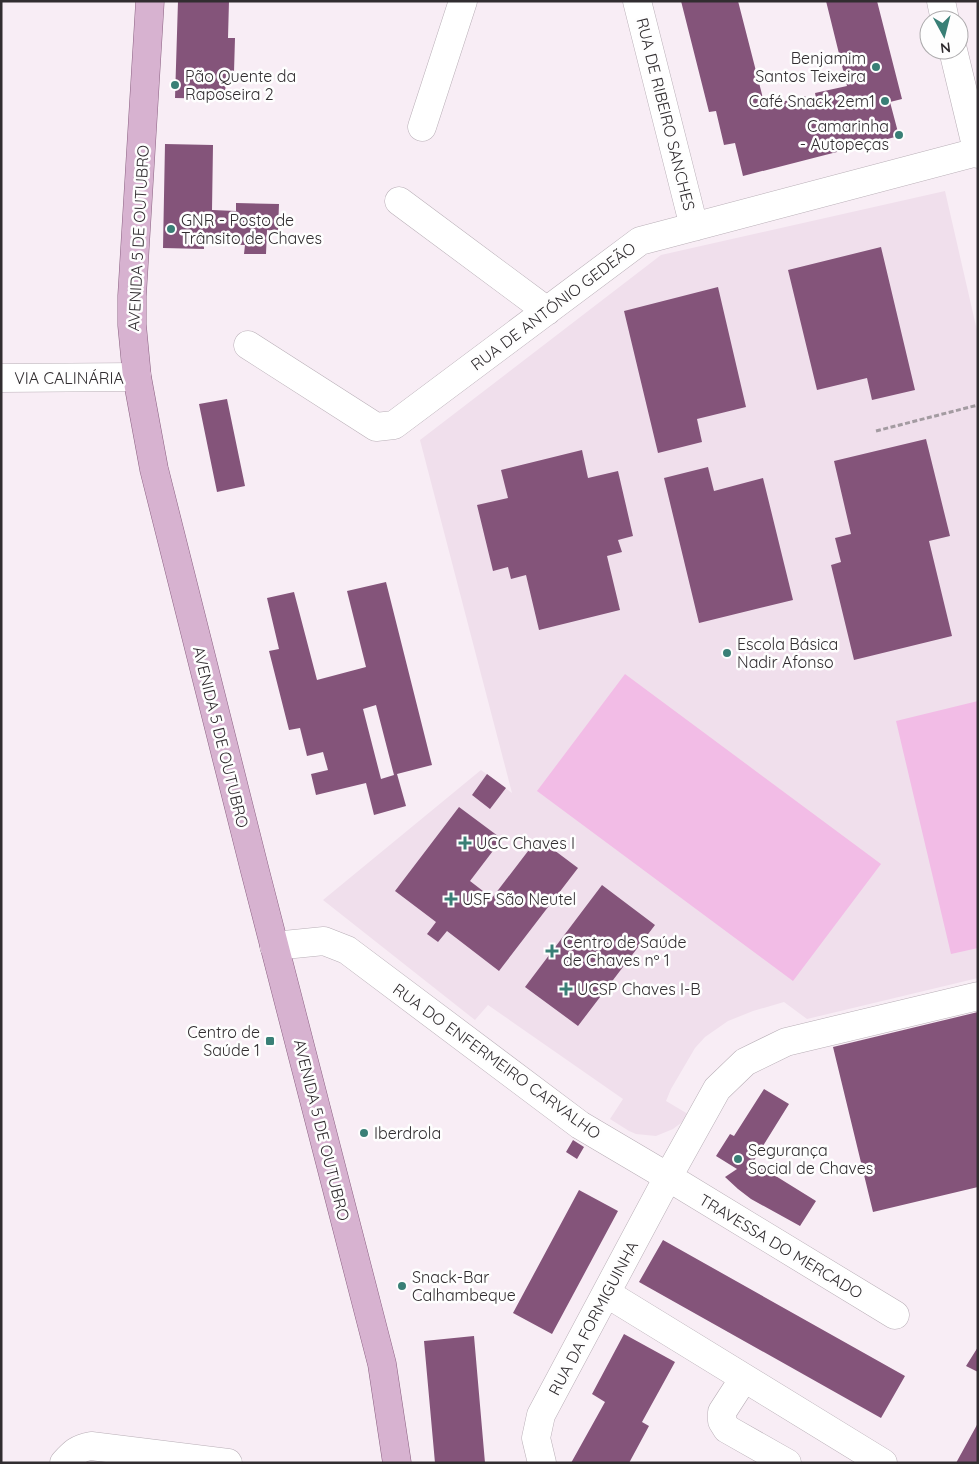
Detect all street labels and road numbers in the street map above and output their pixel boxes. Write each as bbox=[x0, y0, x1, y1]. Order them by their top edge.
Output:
street label: RUA DE RIBEIRO SANCHES bbox=[632, 16, 700, 212]
street label: AVENIDA 5 DE OUTUBRO bbox=[123, 144, 153, 332]
street label: RUA DE ANTÓNIO GEDEÃO bbox=[467, 237, 639, 375]
street label: VIA CALINÁRIA bbox=[14, 368, 124, 388]
street label: AVENIDA 5 DE OUTUBRO bbox=[189, 644, 253, 830]
street label: RUA DO ENFERMEIRO CARVALHO bbox=[389, 979, 605, 1143]
street label: AVENIDA 5 DE OUTUBRO bbox=[290, 1037, 354, 1223]
street label: TRAVESSA DO MERCADO bbox=[696, 1189, 866, 1303]
street label: RUA DA FORMIGUINHA bbox=[544, 1237, 642, 1399]

